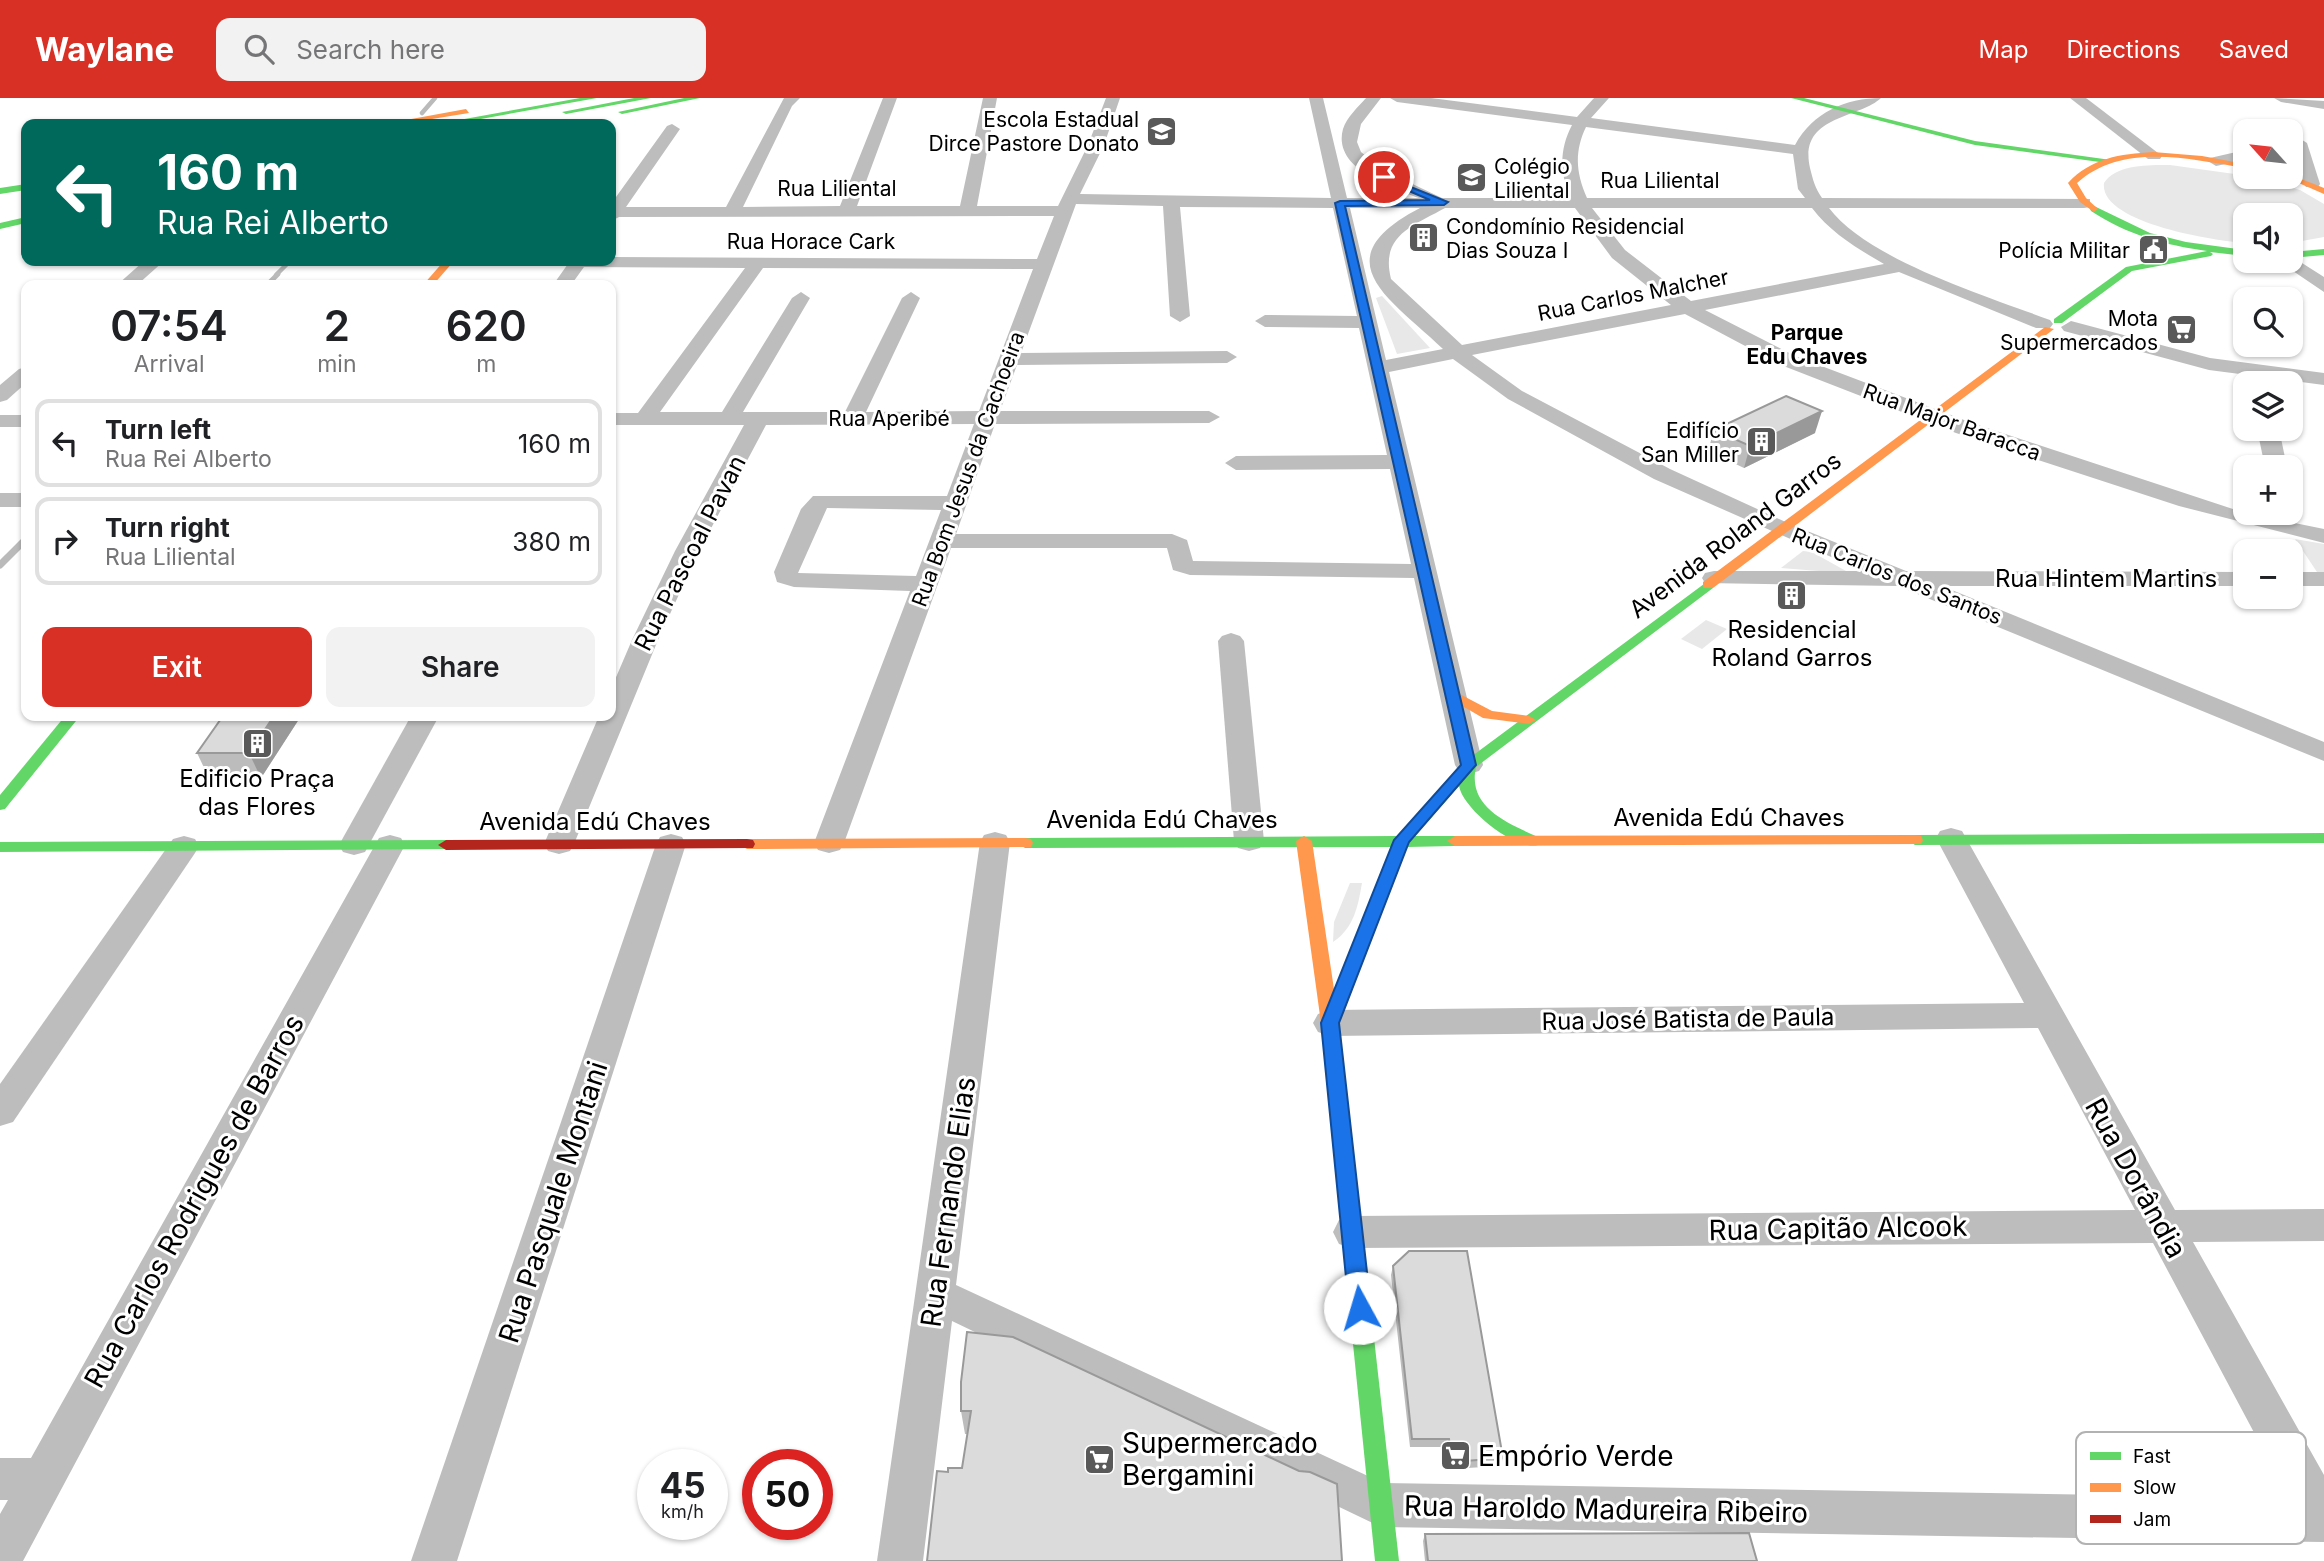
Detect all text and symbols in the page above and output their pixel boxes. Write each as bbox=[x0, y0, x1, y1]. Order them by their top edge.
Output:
search box bbox=[216, 18, 706, 81]
text: Waylane bbox=[35, 29, 174, 69]
icon: search bbox=[240, 30, 278, 68]
text: Search here bbox=[296, 34, 445, 65]
text: Map bbox=[1979, 35, 2028, 64]
text: Directions bbox=[2066, 35, 2181, 64]
text: Saved bbox=[2219, 35, 2289, 64]
place label: Escola Estadual Dirce Pastore Donato bbox=[929, 107, 1139, 156]
school or university icon: Escola Estadual Dirce Pastore Donato bbox=[1145, 114, 1179, 148]
north arrow bbox=[2233, 119, 2303, 189]
map controls bbox=[2233, 119, 2303, 609]
text: 160 m bbox=[157, 143, 299, 202]
icon: left bbox=[42, 147, 133, 238]
pin bbox=[1354, 147, 1414, 207]
place label: Colégio Liliental bbox=[1494, 154, 1570, 203]
icon: arrive bbox=[1365, 158, 1403, 196]
school or university icon: Colégio Liliental bbox=[1454, 161, 1488, 195]
street label: Rua Liliental bbox=[1600, 168, 1720, 193]
street label: Rua Liliental bbox=[777, 176, 897, 201]
text: Rua Rei Alberto bbox=[157, 203, 389, 242]
button: sound bbox=[2233, 203, 2303, 273]
place label: Condomínio Residencial Dias Souza I bbox=[1446, 214, 1684, 263]
building icon: Condomínio Residencial Dias Souza I bbox=[1406, 221, 1440, 255]
street label: Rua Horace Cark bbox=[727, 229, 896, 254]
public building icon: Polícia Militar bbox=[2136, 233, 2170, 267]
place label: Polícia Militar bbox=[1998, 238, 2130, 263]
street label: Rua Carlos Malcher bbox=[1535, 264, 1731, 326]
button: search bbox=[2233, 287, 2303, 357]
text: 07:54 bbox=[110, 300, 228, 351]
text: 2 bbox=[324, 300, 350, 351]
text: 620 bbox=[446, 300, 527, 351]
place label: Mota Supermercados bbox=[2000, 306, 2158, 355]
supermarket icon: Mota Supermercados bbox=[2164, 313, 2198, 347]
district label: Parque Edu Chaves bbox=[1747, 320, 1867, 369]
street label: Rua Bom Jesus da Cachoeira bbox=[907, 328, 1029, 610]
text: Arrival bbox=[134, 350, 204, 378]
text: min bbox=[317, 350, 356, 378]
text: m bbox=[476, 350, 496, 378]
button: layers bbox=[2233, 371, 2303, 441]
street label: Rua Major Baracca bbox=[1860, 378, 2044, 466]
street label: Rua Aperibé bbox=[828, 406, 950, 431]
text: Turn left bbox=[105, 414, 211, 445]
place label: Edifício San Miller bbox=[1641, 418, 1739, 467]
icon: left bbox=[46, 424, 84, 462]
building icon: Edifício San Miller bbox=[1745, 425, 1779, 459]
text: 160 m bbox=[518, 428, 591, 459]
text: Rua Rei Alberto bbox=[105, 445, 272, 473]
street label: Avenida Roland Garros bbox=[1623, 446, 1847, 624]
street label: Rua Pascoal Pavan bbox=[628, 451, 752, 655]
button: + bbox=[2233, 455, 2303, 525]
text: Turn right bbox=[105, 512, 230, 543]
icon: right bbox=[46, 522, 84, 560]
street label: Rua Carlos dos Santos bbox=[1788, 522, 2006, 630]
text: 380 m bbox=[512, 526, 591, 557]
button: − bbox=[2233, 539, 2303, 609]
text: Rua Liliental bbox=[105, 543, 236, 571]
street label: Rua Hintem Martins bbox=[1995, 564, 2217, 593]
building icon: Residencial Roland Garros bbox=[1775, 578, 1809, 612]
place label: Residencial Roland Garros bbox=[1712, 615, 1872, 672]
button: Exit bbox=[42, 627, 312, 707]
button: Share bbox=[326, 627, 595, 707]
building icon: Edificio Praça das Flores bbox=[240, 727, 274, 761]
place label: Edificio Praça das Flores bbox=[179, 764, 335, 821]
street label: Avenida Edú Chaves bbox=[1613, 803, 1845, 832]
street label: Avenida Edú Chaves bbox=[1046, 805, 1278, 834]
street label: Avenida Edú Chaves bbox=[479, 807, 711, 836]
street label: Rua José Batista de Paula bbox=[1541, 1002, 1835, 1036]
street label: Rua Carlos Rodrigues de Barros bbox=[77, 1008, 311, 1394]
street label: Rua Pasquale Montani bbox=[491, 1057, 615, 1347]
street label: Rua Fernando Elias bbox=[914, 1075, 982, 1329]
street label: Rua Dorândia bbox=[2078, 1092, 2194, 1264]
street label: Rua Capitão Alcook bbox=[1708, 1209, 1968, 1247]
position arrow bbox=[1323, 1271, 1397, 1345]
place label: Supermercado Bergamini bbox=[1122, 1426, 1318, 1492]
legend bbox=[2076, 1432, 2306, 1544]
supermarket icon: Empório Verde bbox=[1438, 1439, 1472, 1473]
place label: Empório Verde bbox=[1478, 1439, 1673, 1473]
supermarket icon: Supermercado Bergamini bbox=[1082, 1442, 1116, 1476]
text: Fast bbox=[2133, 1445, 2171, 1468]
speed limit sign: 50 bbox=[742, 1449, 833, 1540]
text: 45 bbox=[659, 1464, 706, 1506]
text: Slow bbox=[2133, 1476, 2176, 1499]
street label: Rua Haroldo Madureira Ribeiro bbox=[1404, 1488, 1808, 1530]
text: km/h bbox=[661, 1501, 704, 1522]
text: Jam bbox=[2133, 1508, 2171, 1531]

